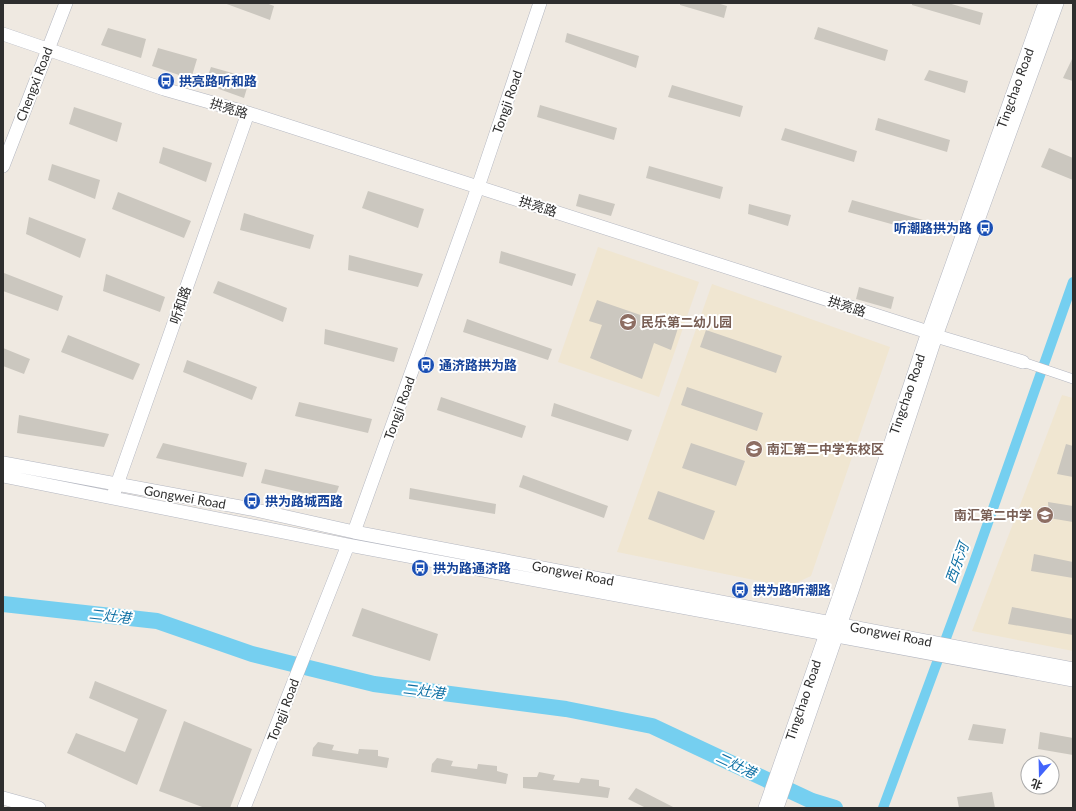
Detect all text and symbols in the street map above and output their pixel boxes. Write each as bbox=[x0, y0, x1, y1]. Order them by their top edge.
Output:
street label: Chengxi Road bbox=[12, 44, 56, 124]
street label: Tingchao Road bbox=[993, 46, 1037, 130]
street label: Tongji Road bbox=[489, 68, 525, 136]
bus stop icon: 拱亮路听和路 bbox=[156, 71, 176, 91]
place label: 拱亮路听和路 bbox=[179, 73, 257, 89]
street label: 拱亮路 bbox=[208, 95, 250, 121]
street label: 拱亮路 bbox=[517, 192, 559, 220]
bus stop icon: 听潮路拱为路 bbox=[975, 218, 995, 238]
place label: 听潮路拱为路 bbox=[894, 220, 972, 236]
street label: 听和路 bbox=[166, 284, 194, 326]
street label: 拱亮路 bbox=[826, 292, 868, 320]
school or university icon: 民乐第二幼儿园 bbox=[618, 312, 638, 332]
place label: 民乐第二幼儿园 bbox=[641, 314, 732, 330]
street label: Tingchao Road bbox=[886, 352, 928, 436]
bus stop icon: 通济路拱为路 bbox=[416, 355, 436, 375]
place label: 通济路拱为路 bbox=[439, 357, 517, 373]
street label: Tongji Road bbox=[380, 374, 418, 442]
school or university icon: 南汇第二中学东校区 bbox=[744, 439, 764, 459]
place label: 南汇第二中学东校区 bbox=[767, 441, 884, 457]
street label: Gongwei Road bbox=[143, 482, 227, 512]
bus stop icon: 拱为路城西路 bbox=[242, 491, 262, 511]
place label: 拱为路城西路 bbox=[265, 493, 343, 509]
school or university icon: 南汇第二中学 bbox=[1035, 505, 1055, 525]
place label: 南汇第二中学 bbox=[954, 507, 1032, 523]
water label: 西乐河 bbox=[941, 537, 973, 585]
street label: Gongwei Road bbox=[531, 557, 615, 589]
bus stop icon: 拱为路通济路 bbox=[410, 558, 430, 578]
place label: 拱为路通济路 bbox=[433, 560, 511, 576]
bus stop icon: 拱为路听潮路 bbox=[730, 580, 750, 600]
place label: 拱为路听潮路 bbox=[753, 582, 831, 598]
water label: 二灶港 bbox=[88, 605, 134, 626]
street label: Gongwei Road bbox=[849, 618, 933, 650]
street label: Tingchao Road bbox=[782, 658, 824, 742]
street label: Tongji Road bbox=[264, 676, 302, 744]
water label: 二灶港 bbox=[402, 680, 448, 702]
water label: 二灶港 bbox=[714, 748, 761, 782]
north arrow bbox=[1020, 755, 1060, 795]
text: 北 bbox=[1029, 777, 1044, 793]

